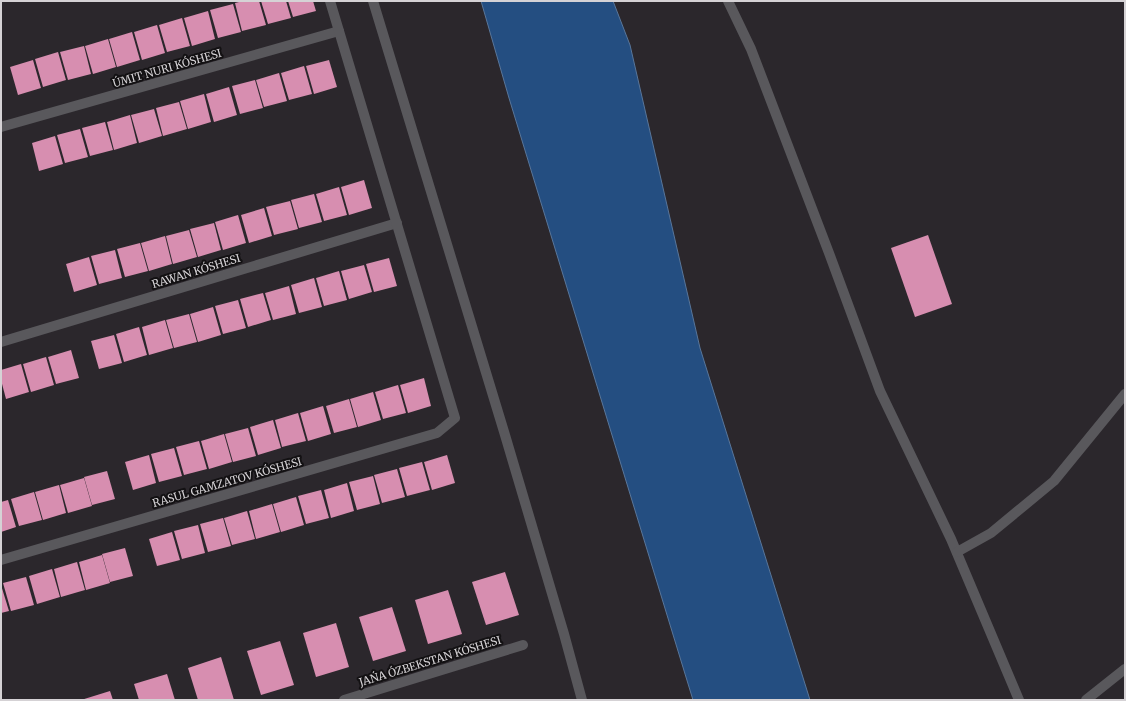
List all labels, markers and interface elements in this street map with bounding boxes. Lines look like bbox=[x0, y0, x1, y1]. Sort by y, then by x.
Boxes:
street label: ÚMIT NURI KÓSHESI bbox=[111, 46, 223, 90]
street label: RAWAN KÓSHESI bbox=[150, 251, 242, 291]
street label: RASUL GAMZATOV KÓSHESI bbox=[151, 454, 303, 510]
street label: JAŃA ÓZBEKSTAN KÓSHESI bbox=[356, 633, 503, 690]

